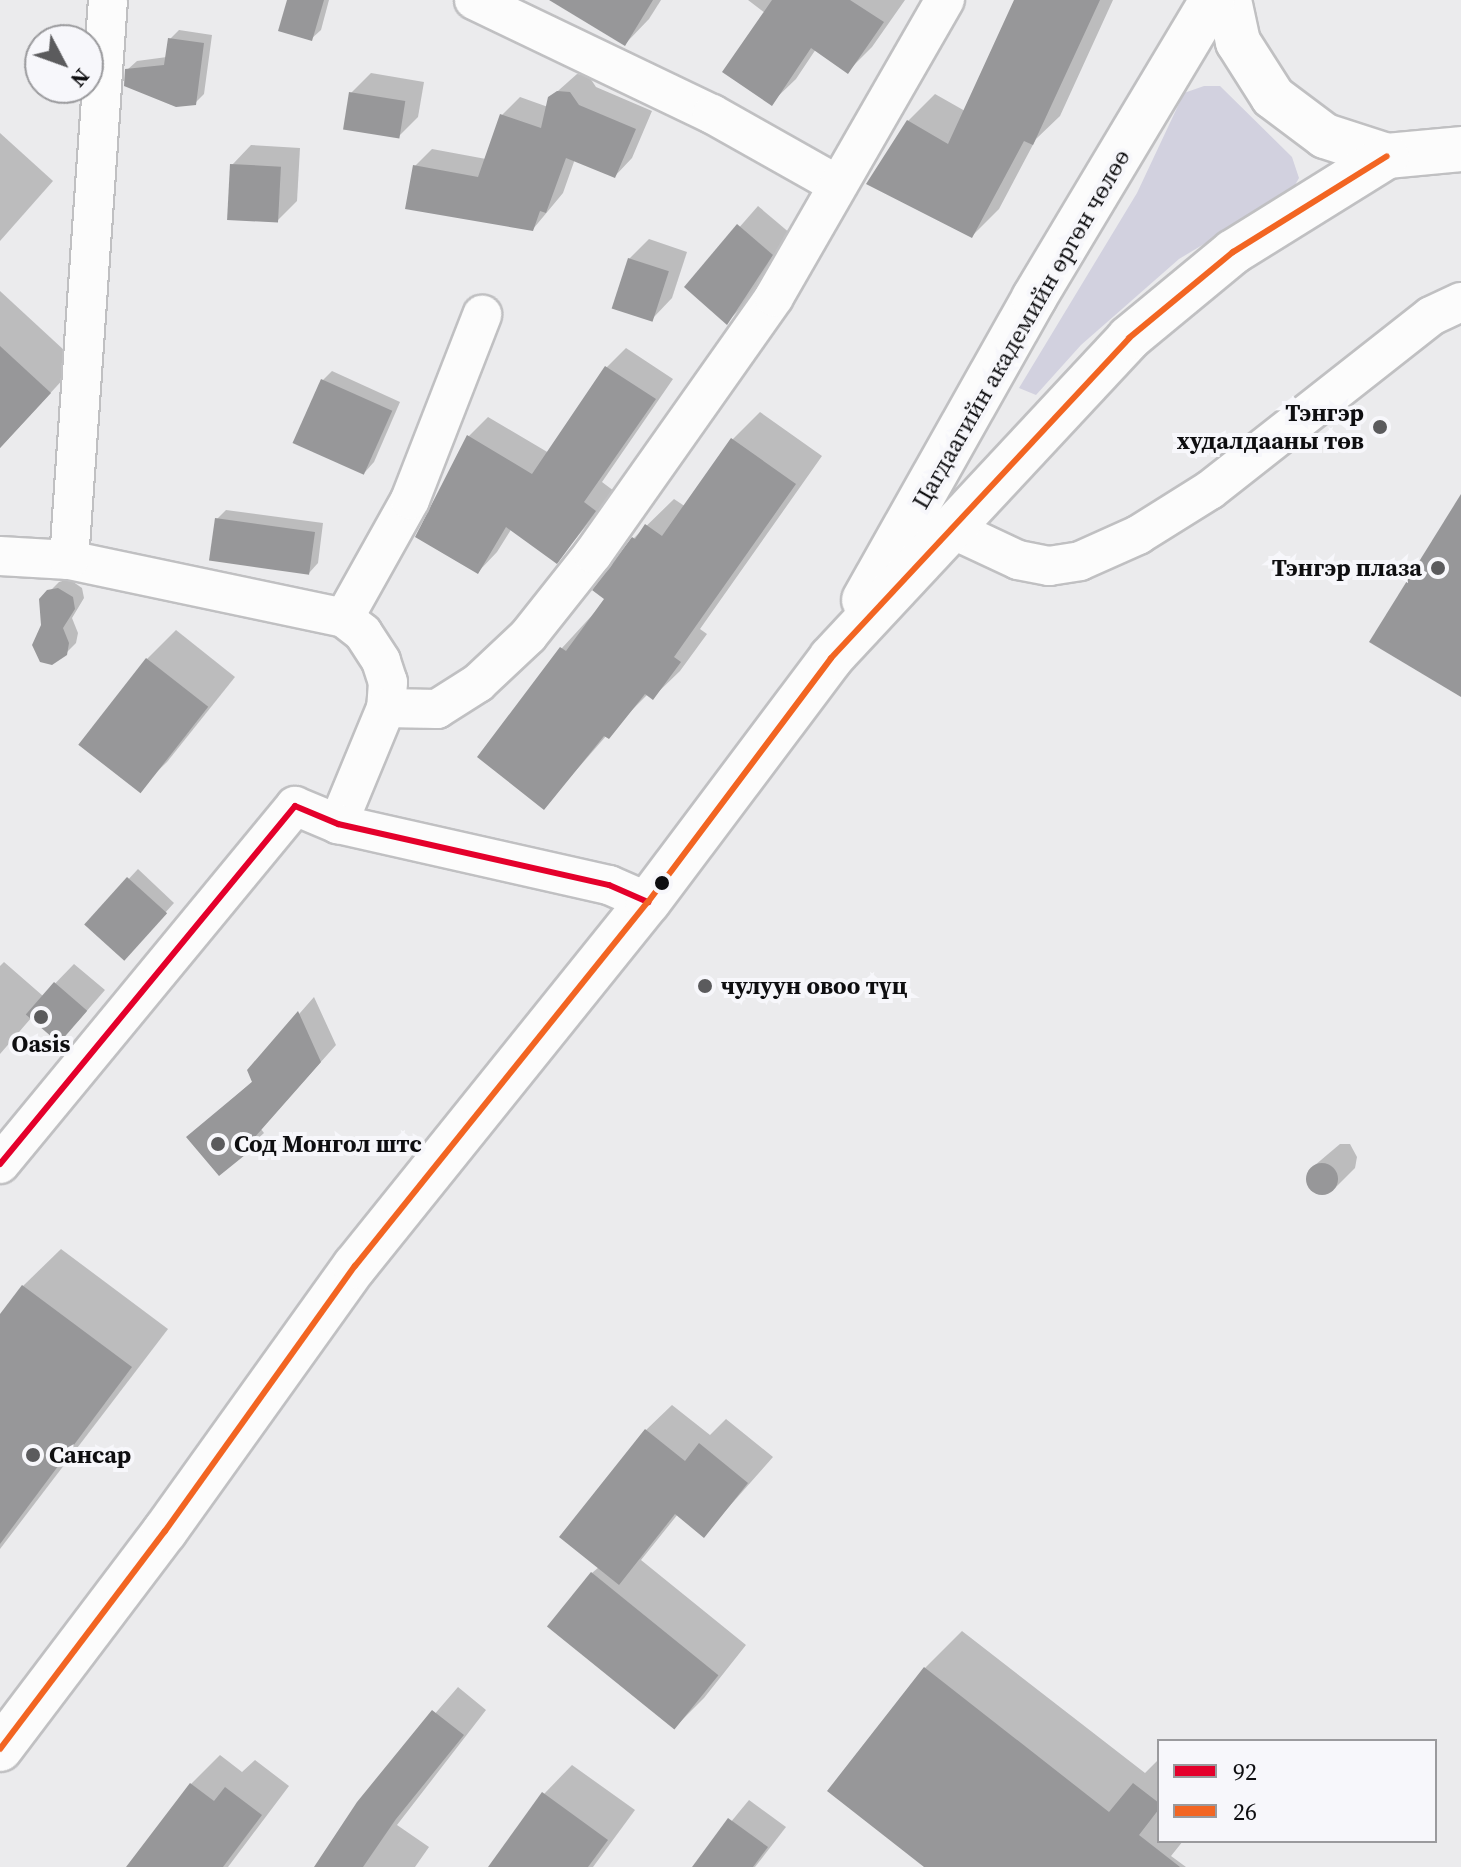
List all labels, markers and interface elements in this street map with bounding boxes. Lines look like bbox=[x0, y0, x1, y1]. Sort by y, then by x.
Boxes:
north arrow bbox=[24, 24, 104, 104]
text: N bbox=[64, 63, 97, 94]
street label: Цагдаагийн академийн өргөн чөлөө bbox=[906, 144, 1136, 514]
place label: Тэнгэр худалдааны төв bbox=[1177, 399, 1364, 455]
marker: Тэнгэр худалдааны төв bbox=[1371, 418, 1389, 436]
place label: Тэнгэр плаза bbox=[1272, 554, 1422, 582]
marker: Тэнгэр плаза bbox=[1429, 559, 1447, 577]
unlabelled marker bbox=[654, 875, 670, 891]
place label: чулуун овоо түц bbox=[721, 972, 907, 1000]
marker: чулуун овоо түц bbox=[696, 977, 714, 995]
marker: Oasis bbox=[32, 1008, 50, 1026]
place label: Oasis bbox=[12, 1030, 70, 1058]
place label: Сод Монгол штс bbox=[234, 1130, 422, 1158]
marker: Сод Монгол штс bbox=[209, 1135, 227, 1153]
place label: Сансар bbox=[49, 1441, 131, 1469]
marker: Сансар bbox=[24, 1446, 42, 1464]
legend bbox=[1157, 1739, 1437, 1843]
text: 92 bbox=[1233, 1755, 1257, 1788]
text: 26 bbox=[1233, 1795, 1257, 1828]

